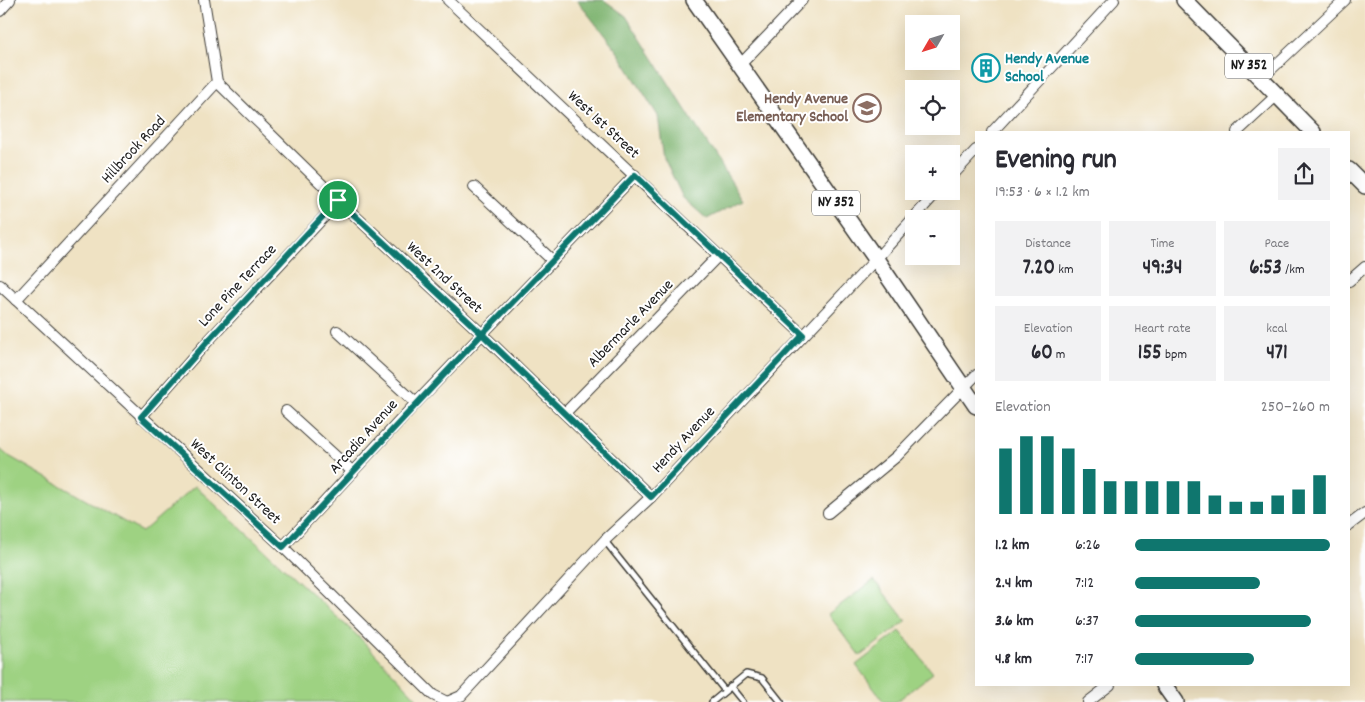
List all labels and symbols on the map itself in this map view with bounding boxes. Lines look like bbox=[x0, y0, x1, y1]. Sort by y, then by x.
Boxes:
north arrow bbox=[905, 15, 960, 70]
place label: Hendy Avenue School bbox=[1005, 48, 1089, 89]
building icon: Hendy Avenue School bbox=[971, 53, 1001, 83]
road number: NY 352 bbox=[1225, 54, 1273, 78]
street label: West 1st Street bbox=[562, 85, 644, 165]
place label: Hendy Avenue Elementary School bbox=[736, 88, 848, 129]
school or university icon: Hendy Avenue Elementary School bbox=[852, 93, 882, 123]
street label: Hillbrook Road bbox=[96, 111, 172, 189]
pin bbox=[317, 179, 359, 221]
road number: NY 352 bbox=[812, 190, 860, 216]
street label: West 2nd Street bbox=[401, 237, 487, 320]
street label: Lone Pine Terrace bbox=[193, 239, 283, 333]
street label: Albermarle Avenue bbox=[583, 275, 679, 373]
street label: Arcadia Avenue bbox=[324, 394, 404, 480]
street label: Hendy Avenue bbox=[647, 401, 721, 479]
street label: West Clinton Street bbox=[184, 434, 286, 531]

